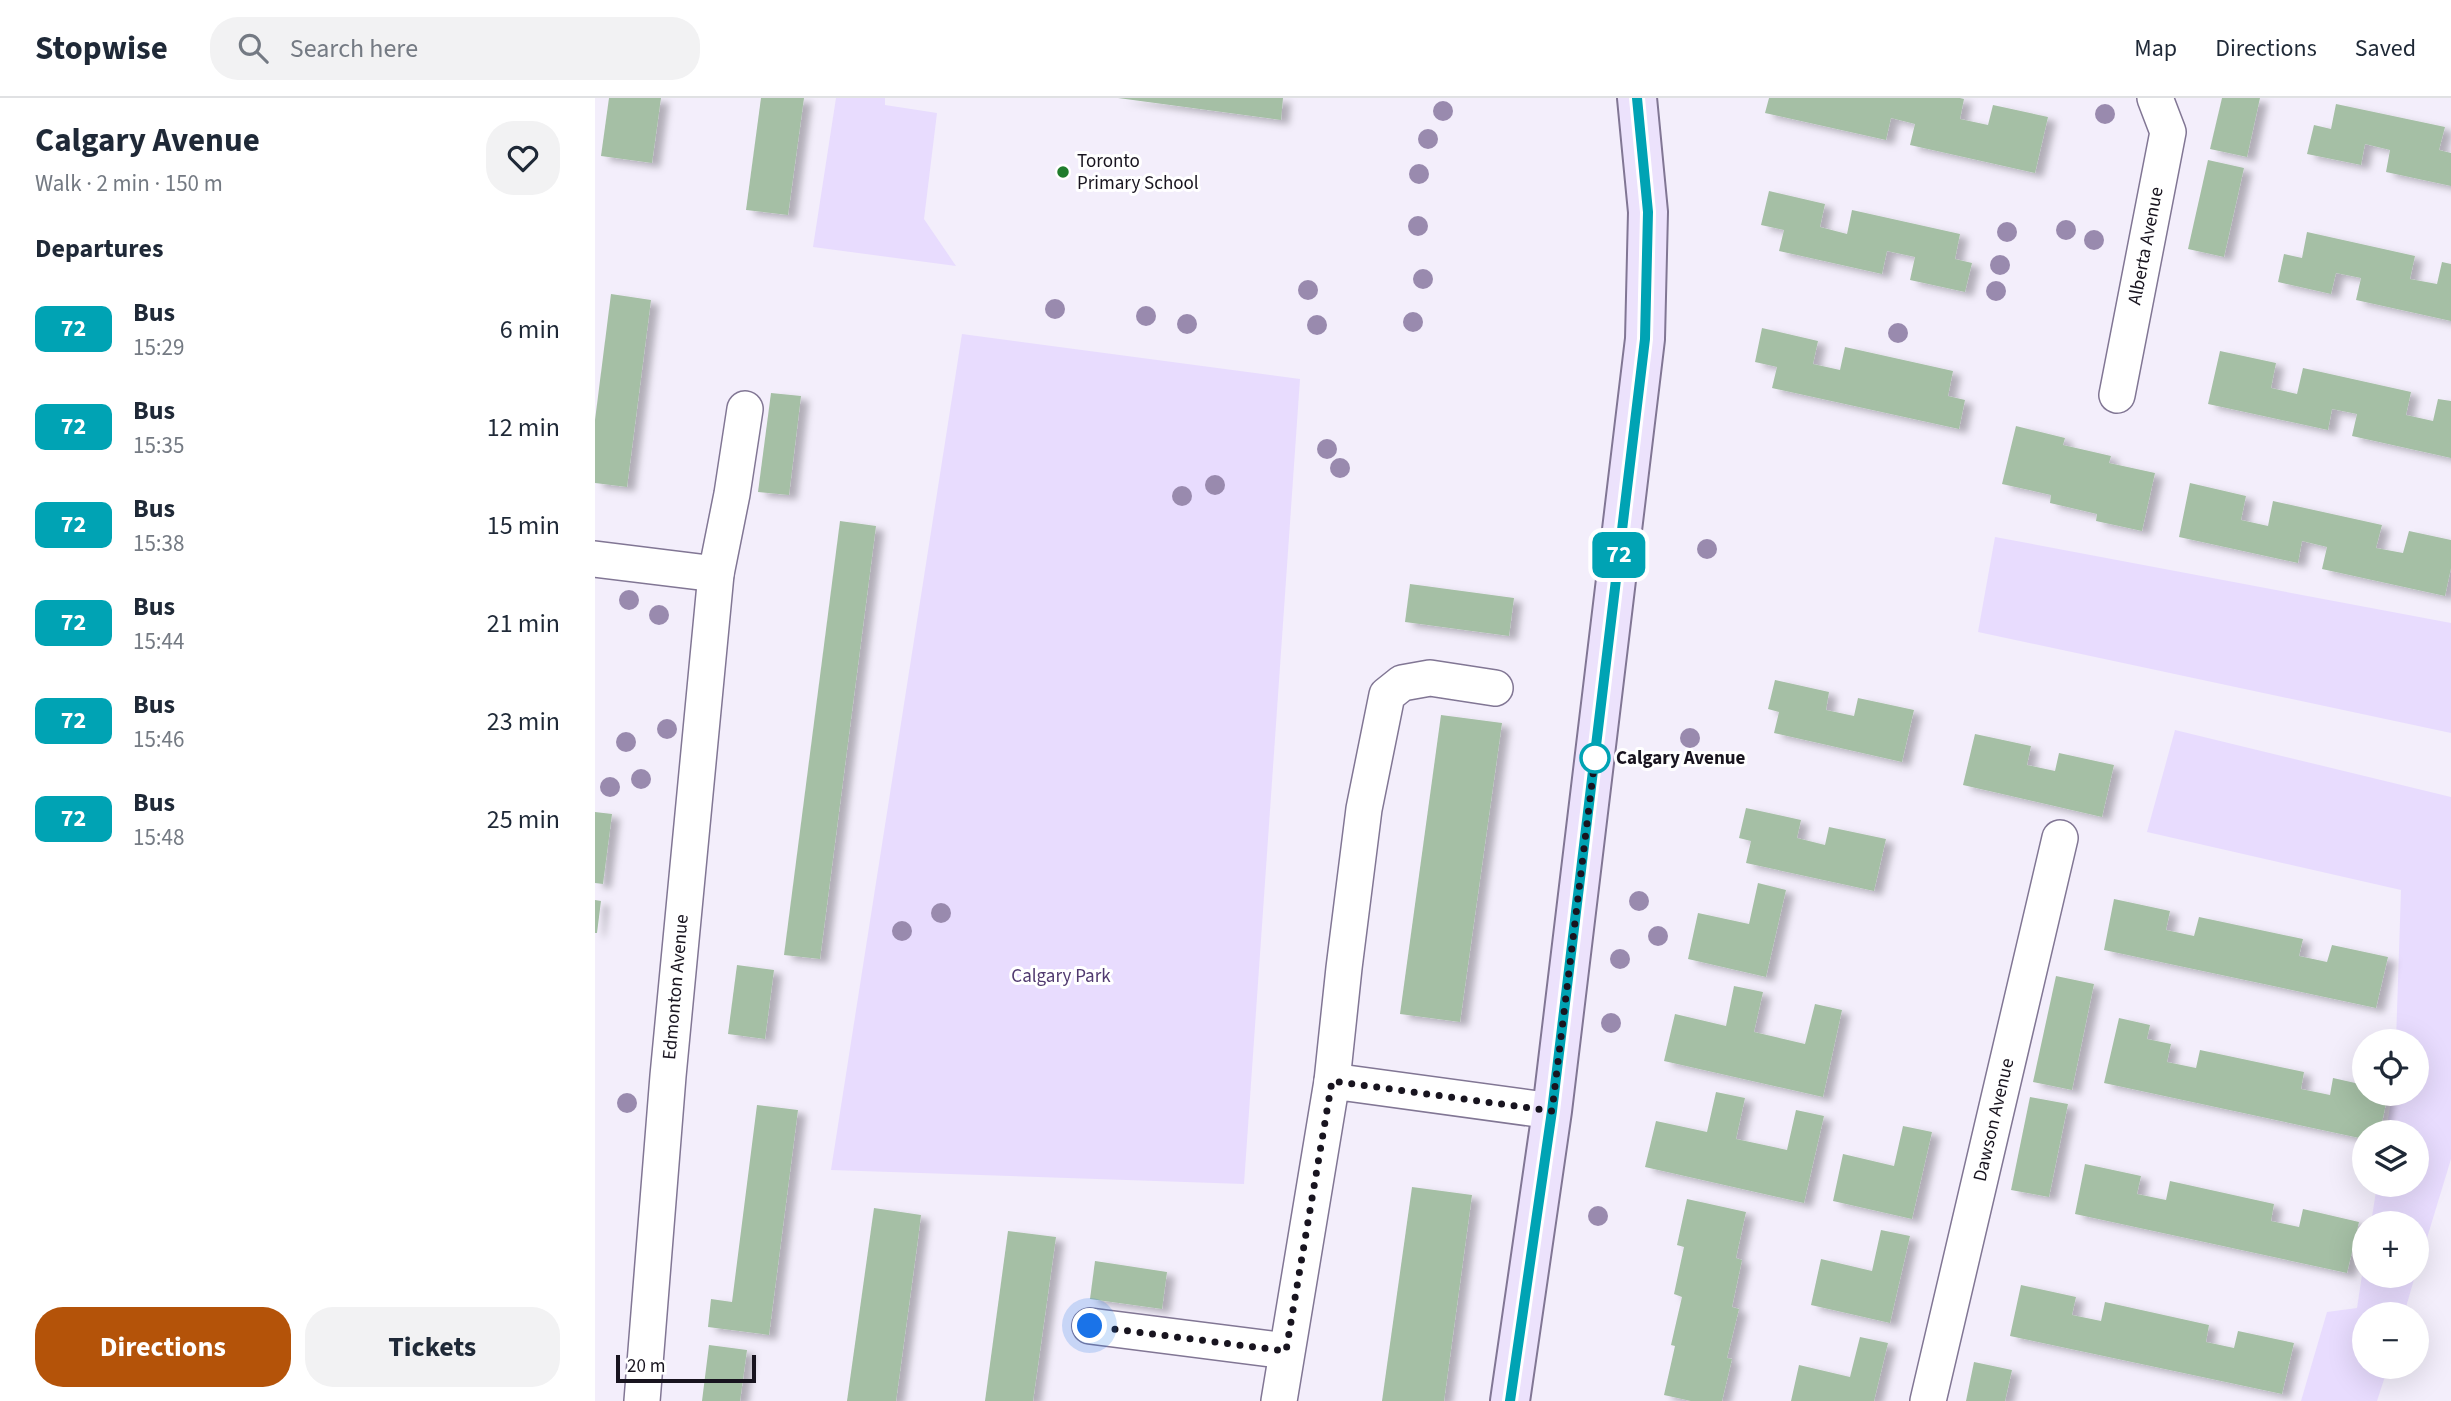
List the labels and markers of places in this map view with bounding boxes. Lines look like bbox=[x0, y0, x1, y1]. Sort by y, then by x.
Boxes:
place label: Toronto Primary School bbox=[1077, 148, 1199, 197]
marker: Toronto Primary School bbox=[1055, 164, 1071, 180]
marker: Calgary Avenue bbox=[1580, 743, 1610, 773]
place label: Calgary Avenue bbox=[1616, 745, 1746, 772]

